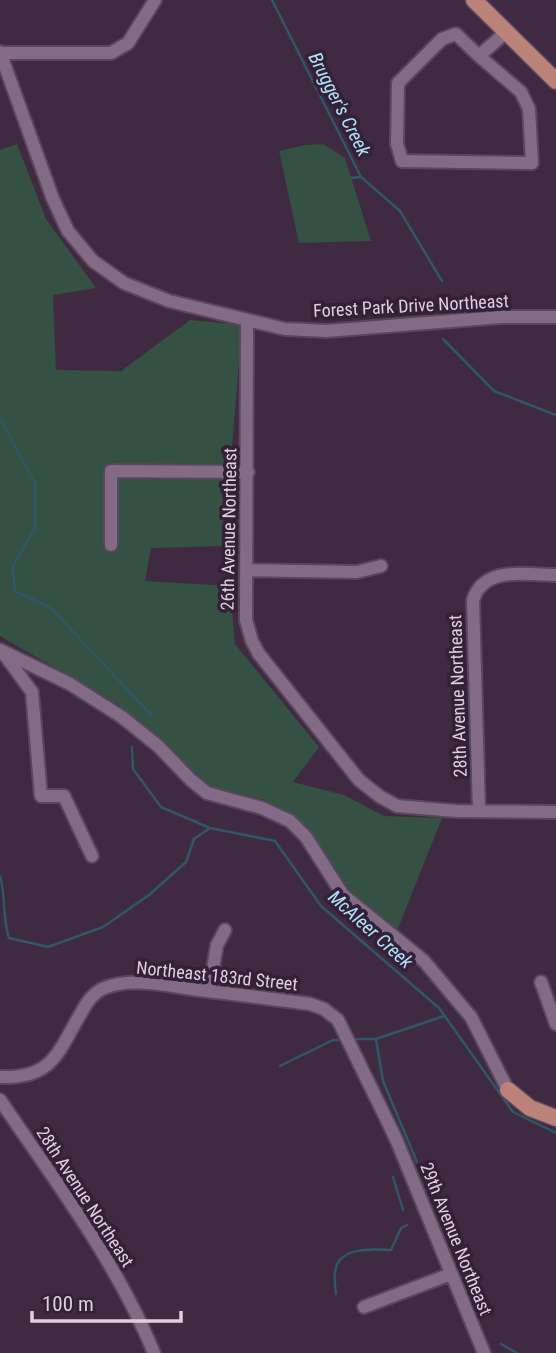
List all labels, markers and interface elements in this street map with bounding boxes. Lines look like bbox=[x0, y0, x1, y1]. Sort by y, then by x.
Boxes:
water label: Brugger's Creek bbox=[303, 48, 376, 161]
street label: Forest Park Drive Northeast bbox=[313, 290, 509, 321]
street label: 26th Avenue Northeast bbox=[217, 448, 240, 610]
street label: 28th Avenue Northeast bbox=[444, 614, 471, 778]
water label: McAleer Creek bbox=[324, 885, 418, 974]
street label: Northeast 183rd Street bbox=[135, 957, 299, 994]
street label: 28th Avenue Northeast bbox=[32, 1123, 139, 1271]
street label: 29th Avenue Northeast bbox=[416, 1159, 497, 1318]
scale bar bbox=[32, 1280, 180, 1324]
text: 100 m bbox=[42, 1292, 94, 1316]

